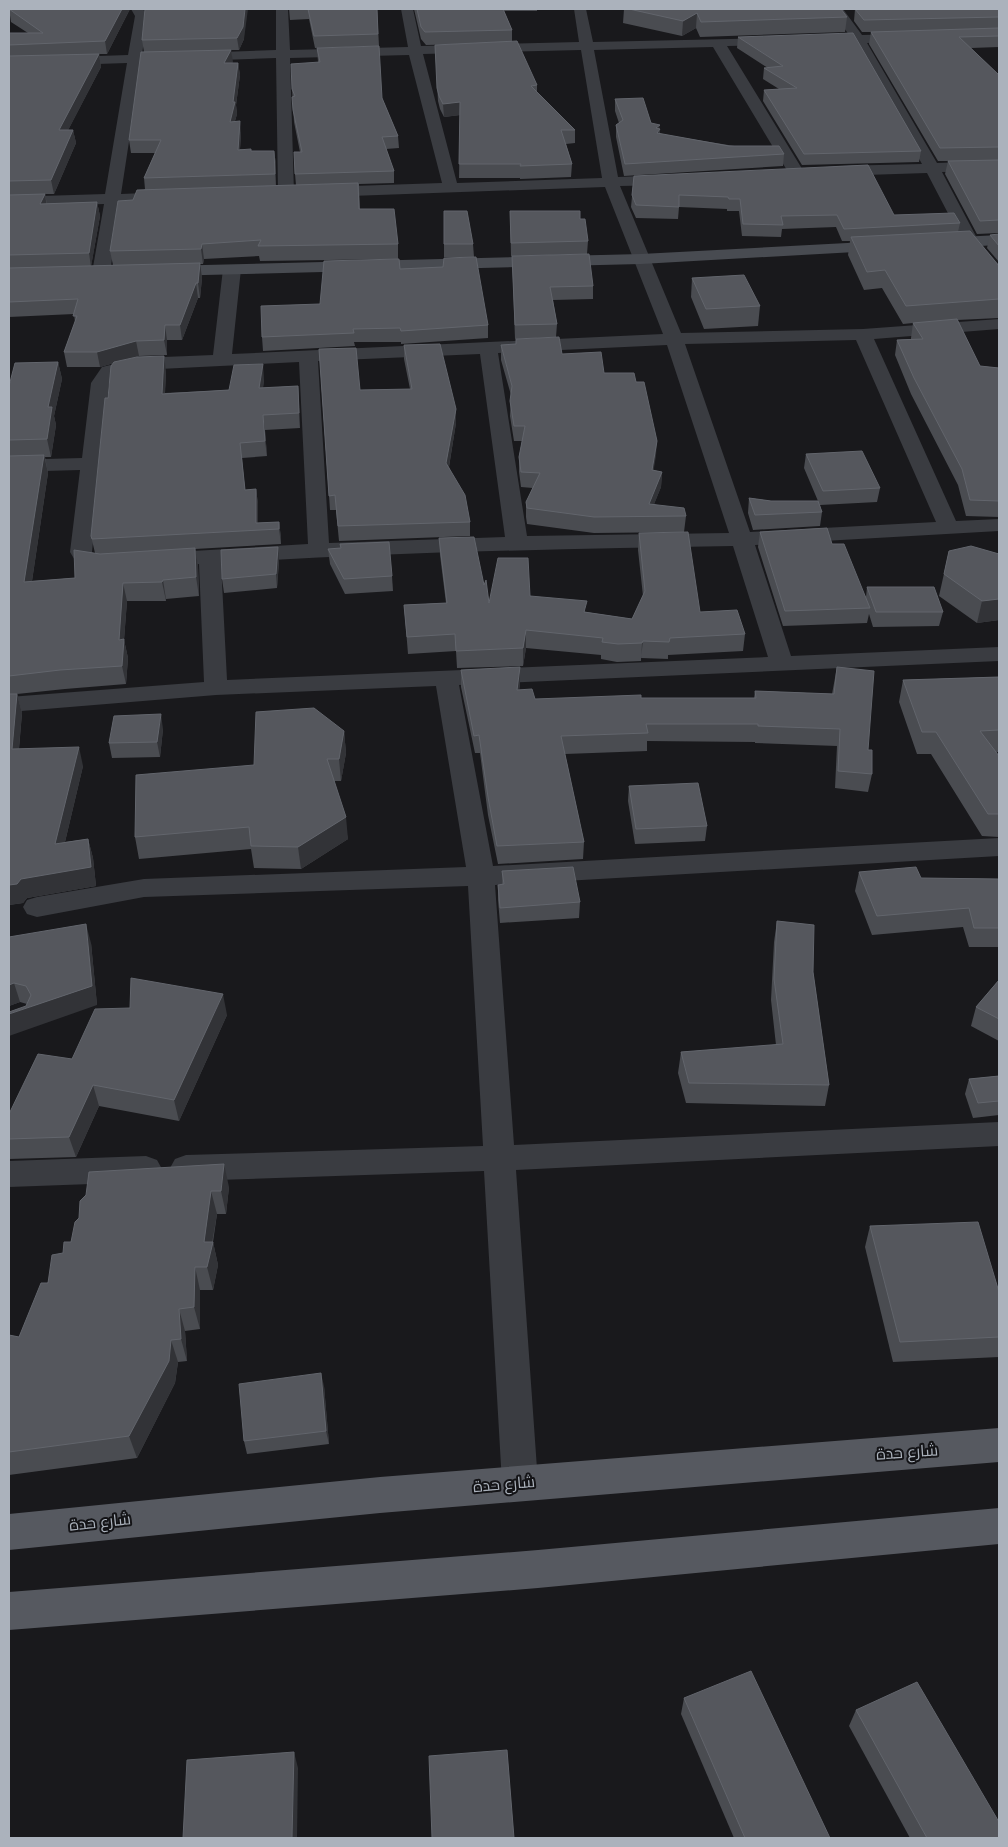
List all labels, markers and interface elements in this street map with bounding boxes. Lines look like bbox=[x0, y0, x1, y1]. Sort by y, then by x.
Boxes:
street label: شارع حدة bbox=[875, 1438, 939, 1466]
street label: شارع حدة bbox=[472, 1470, 536, 1498]
street label: شارع حدة bbox=[68, 1507, 132, 1537]

